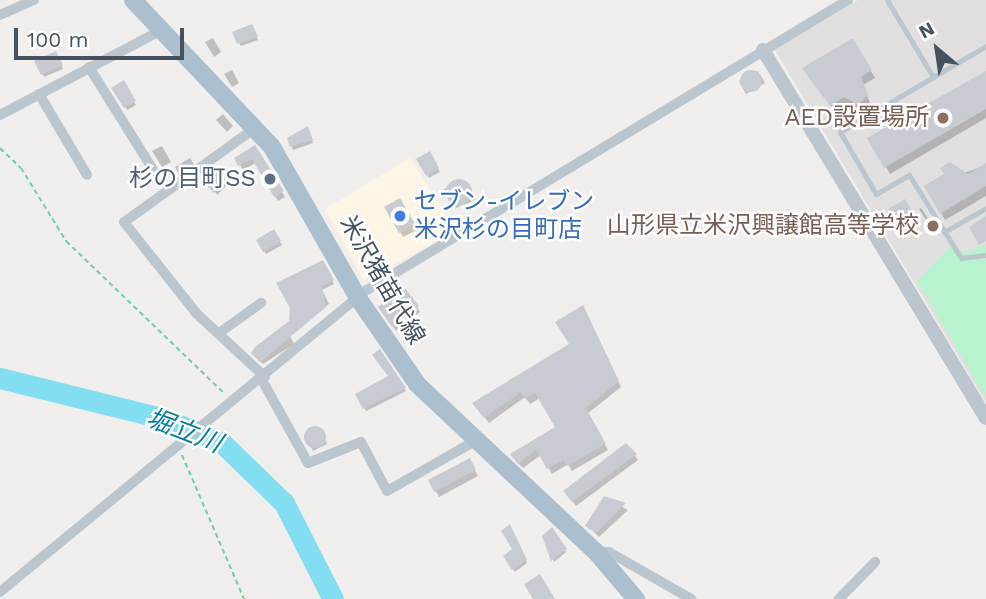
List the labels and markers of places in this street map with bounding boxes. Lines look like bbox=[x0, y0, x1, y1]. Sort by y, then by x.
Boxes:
place label: AED設置場所 bbox=[785, 104, 929, 132]
marker: AED設置場所 bbox=[935, 110, 951, 126]
place label: 杉の目町SS bbox=[129, 165, 256, 193]
marker: 杉の目町SS bbox=[262, 171, 278, 187]
place label: セブン-イレブン 米沢杉の目町店 bbox=[414, 188, 594, 244]
marker: セブン-イレブン 米沢杉の目町店 bbox=[392, 208, 408, 224]
place label: 山形県立米沢興譲館高等学校 bbox=[607, 212, 919, 240]
marker: 山形県立米沢興譲館高等学校 bbox=[925, 218, 941, 234]

